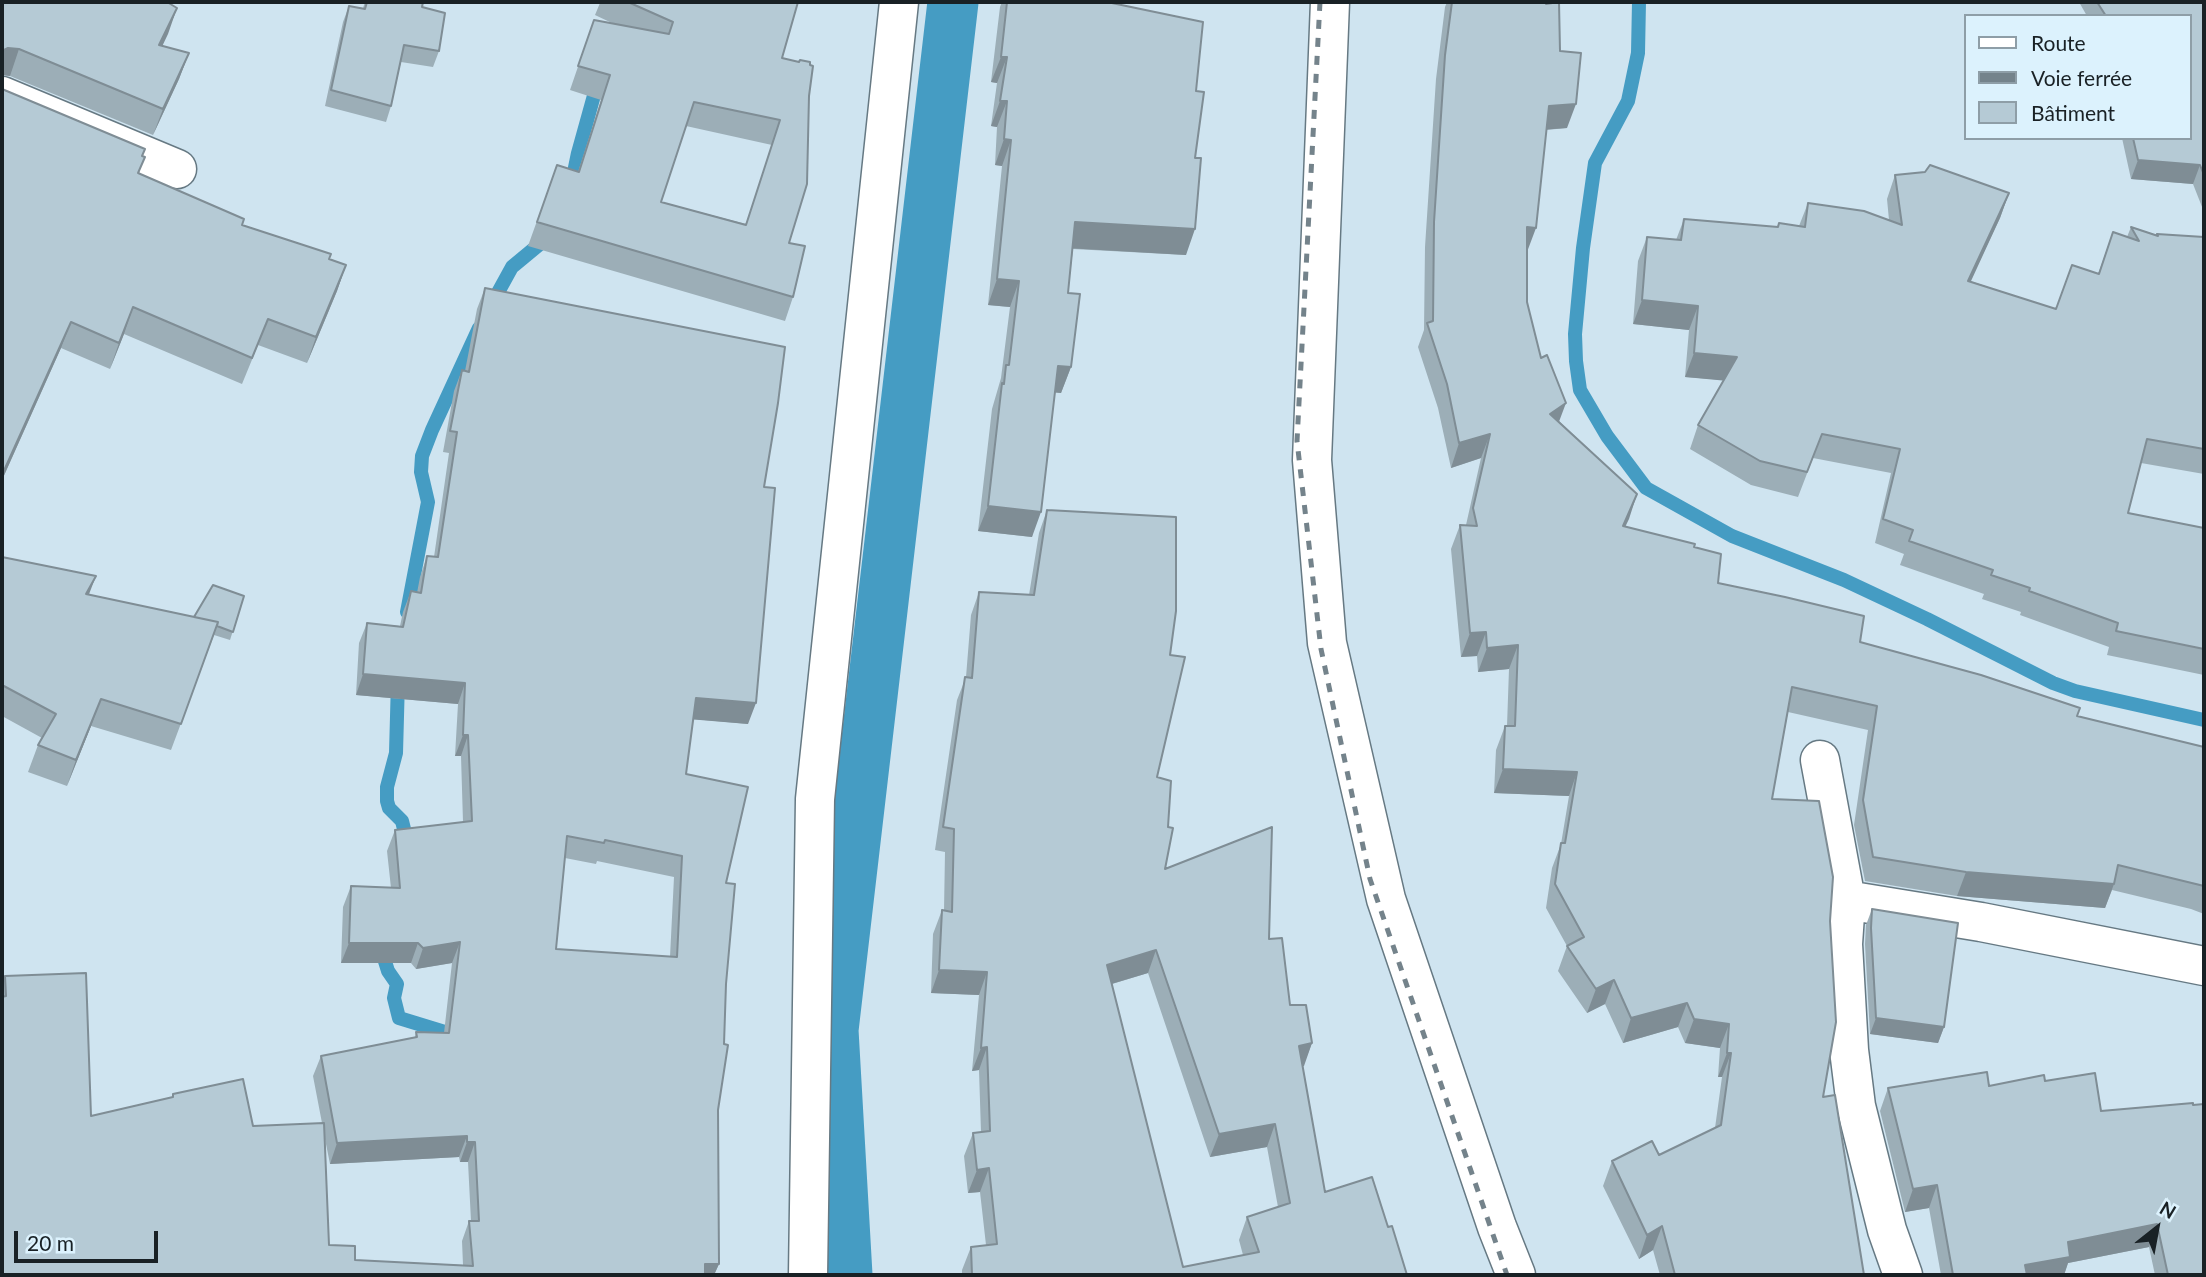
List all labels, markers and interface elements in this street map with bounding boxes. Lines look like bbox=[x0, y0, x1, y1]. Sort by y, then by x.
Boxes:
legend bbox=[1965, 14, 2192, 140]
text: Route bbox=[2031, 30, 2086, 55]
text: Voie ferrée bbox=[2031, 65, 2132, 90]
text: Bâtiment bbox=[2031, 100, 2115, 125]
north arrow bbox=[2122, 1193, 2192, 1263]
text: N bbox=[2156, 1196, 2180, 1223]
scale bar bbox=[18, 1218, 161, 1262]
text: 20 m bbox=[27, 1230, 74, 1255]

